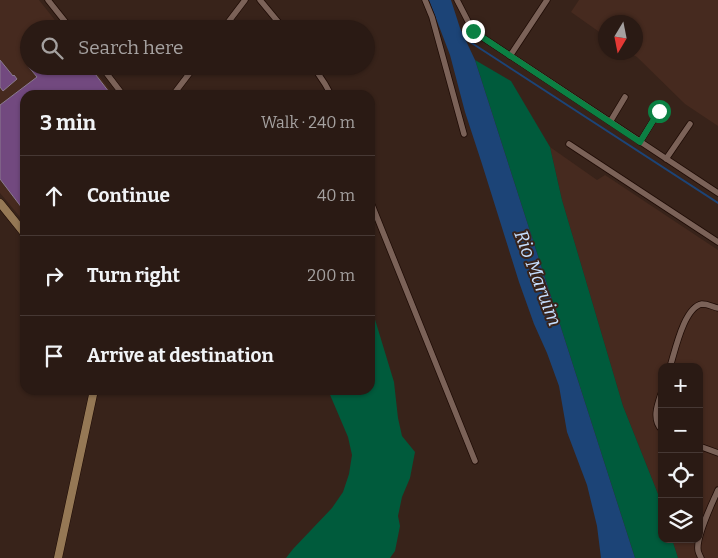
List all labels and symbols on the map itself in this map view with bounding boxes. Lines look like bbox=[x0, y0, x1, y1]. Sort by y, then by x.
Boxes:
north arrow bbox=[598, 15, 643, 60]
route end bbox=[462, 20, 485, 43]
route start bbox=[648, 100, 671, 123]
water label: Rio Maruim bbox=[509, 227, 567, 329]

